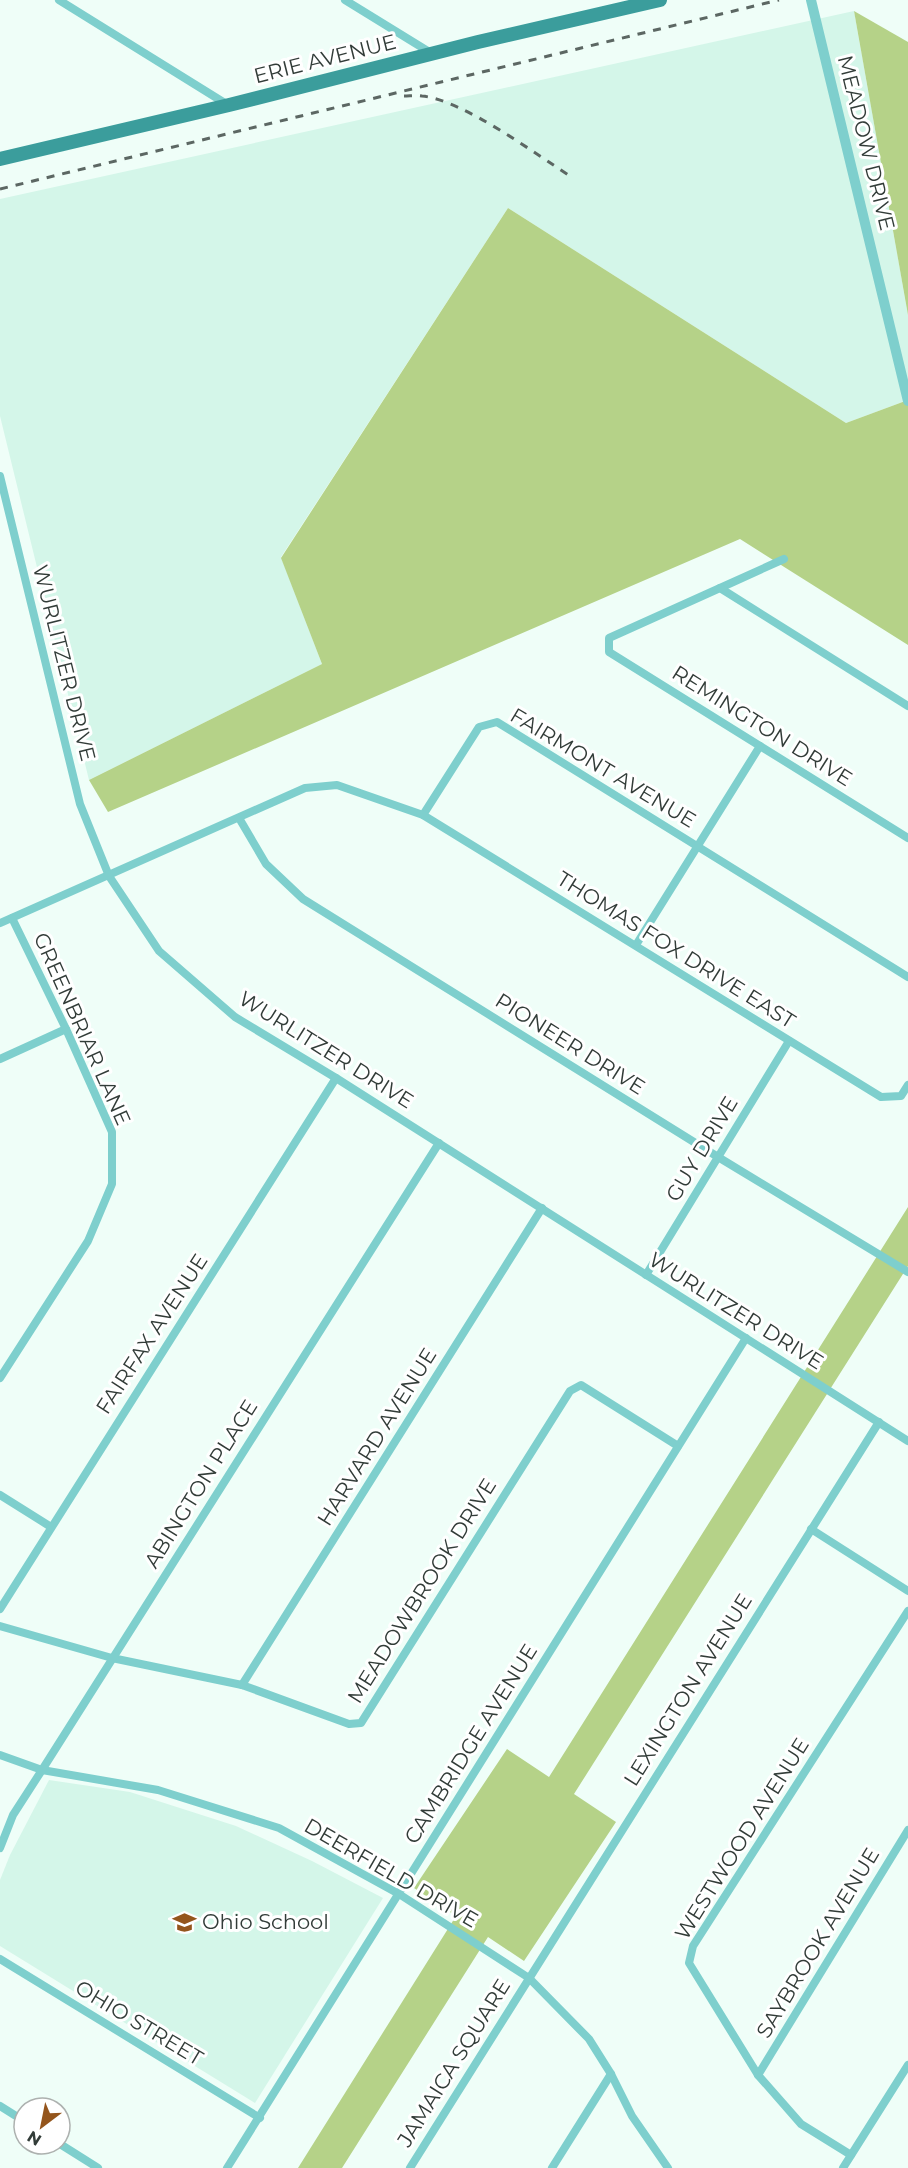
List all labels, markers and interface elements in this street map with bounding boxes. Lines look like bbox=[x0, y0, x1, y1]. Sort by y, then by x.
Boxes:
street label: ERIE AVENUE bbox=[251, 29, 399, 88]
street label: MEADOW DRIVE bbox=[833, 53, 900, 233]
street label: WURLITZER DRIVE bbox=[28, 562, 101, 764]
street label: REMINGTON DRIVE bbox=[667, 660, 857, 791]
street label: FAIRMONT AVENUE bbox=[506, 702, 701, 833]
street label: THOMAS FOX DRIVE EAST bbox=[553, 866, 800, 1033]
street label: GREENBRIAR LANE bbox=[29, 929, 136, 1129]
street label: WURLITZER DRIVE bbox=[234, 986, 418, 1114]
street label: PIONEER DRIVE bbox=[491, 987, 650, 1100]
street label: GUY DRIVE bbox=[660, 1092, 743, 1206]
street label: WURLITZER DRIVE bbox=[644, 1247, 828, 1375]
street label: FAIRFAX AVENUE bbox=[90, 1249, 213, 1418]
street label: HARVARD AVENUE bbox=[312, 1343, 441, 1530]
street label: ABINGTON PLACE bbox=[139, 1395, 262, 1572]
street label: MEADOWBROOK DRIVE bbox=[342, 1474, 501, 1708]
street label: LEXINGTON AVENUE bbox=[618, 1589, 757, 1790]
street label: CAMBRIDGE AVENUE bbox=[399, 1639, 542, 1848]
street label: WESTWOOD AVENUE bbox=[669, 1733, 814, 1944]
street label: DEERFIELD DRIVE bbox=[300, 1813, 483, 1933]
street label: SAYBROOK AVENUE bbox=[751, 1843, 884, 2042]
school or university icon: Ohio School bbox=[171, 1909, 197, 1935]
place label: Ohio School bbox=[202, 1909, 329, 1934]
street label: JAMAICA SQUARE bbox=[391, 1974, 515, 2152]
street label: OHIO STREET bbox=[71, 1975, 208, 2070]
north arrow bbox=[12, 2096, 72, 2156]
text: N bbox=[24, 2127, 45, 2150]

